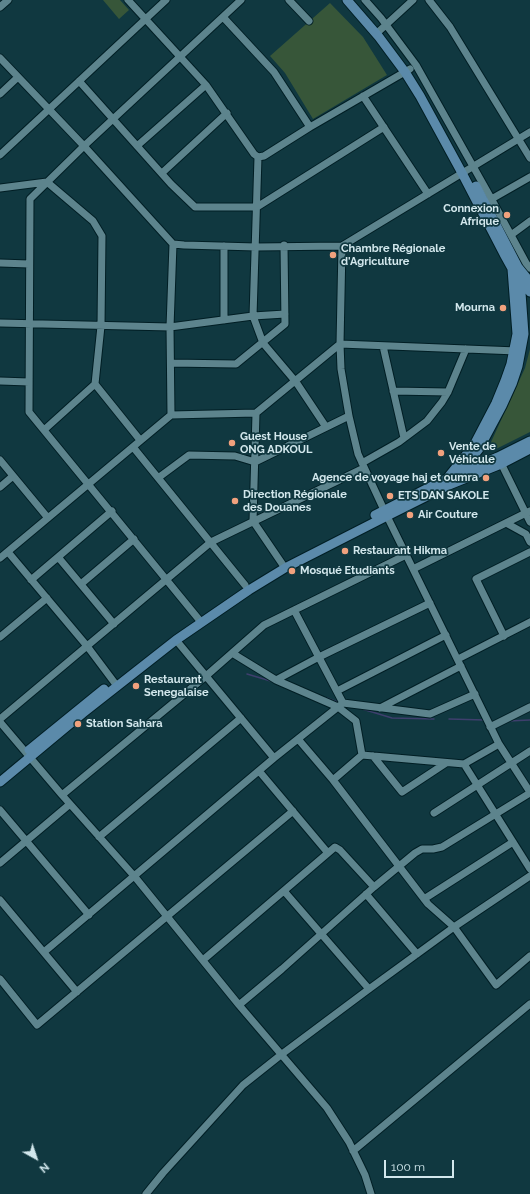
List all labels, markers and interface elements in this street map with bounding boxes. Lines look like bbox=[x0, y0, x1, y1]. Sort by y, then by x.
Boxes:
place label: Connexion Afrique bbox=[443, 202, 499, 228]
marker: Connexion Afrique bbox=[502, 210, 512, 220]
place label: Chambre Régionale d'Agriculture bbox=[341, 242, 445, 268]
marker: Chambre Régionale d'Agriculture bbox=[328, 250, 338, 260]
place label: Mourna bbox=[455, 301, 495, 315]
marker: Mourna bbox=[498, 303, 508, 313]
place label: Guest House ONG ADKOUL bbox=[240, 430, 312, 456]
marker: Guest House ONG ADKOUL bbox=[227, 438, 237, 448]
place label: Vente de Véhicule bbox=[449, 440, 496, 466]
marker: Vente de Véhicule bbox=[436, 448, 446, 458]
place label: Agence de voyage haj et oumra bbox=[312, 471, 478, 485]
marker: Agence de voyage haj et oumra bbox=[481, 473, 491, 483]
place label: Direction Régionale des Douanes bbox=[243, 488, 347, 514]
place label: ETS DAN SAKOLE bbox=[398, 489, 489, 503]
marker: ETS DAN SAKOLE bbox=[385, 491, 395, 501]
marker: Direction Régionale des Douanes bbox=[230, 496, 240, 506]
place label: Air Couture bbox=[418, 508, 478, 522]
marker: Air Couture bbox=[405, 510, 415, 520]
place label: Restaurant Hikma bbox=[353, 544, 447, 558]
marker: Restaurant Hikma bbox=[340, 546, 350, 556]
place label: Mosqué Etudiants bbox=[300, 564, 395, 578]
marker: Mosqué Etudiants bbox=[287, 566, 297, 576]
place label: Restaurant Senegalaise bbox=[144, 673, 208, 699]
marker: Restaurant Senegalaise bbox=[131, 681, 141, 691]
place label: Station Sahara bbox=[86, 717, 163, 731]
marker: Station Sahara bbox=[73, 719, 83, 729]
north arrow bbox=[16, 1138, 56, 1178]
scale bar bbox=[386, 1152, 456, 1178]
text: N bbox=[37, 1160, 51, 1175]
text: 100 m bbox=[391, 1160, 425, 1174]

